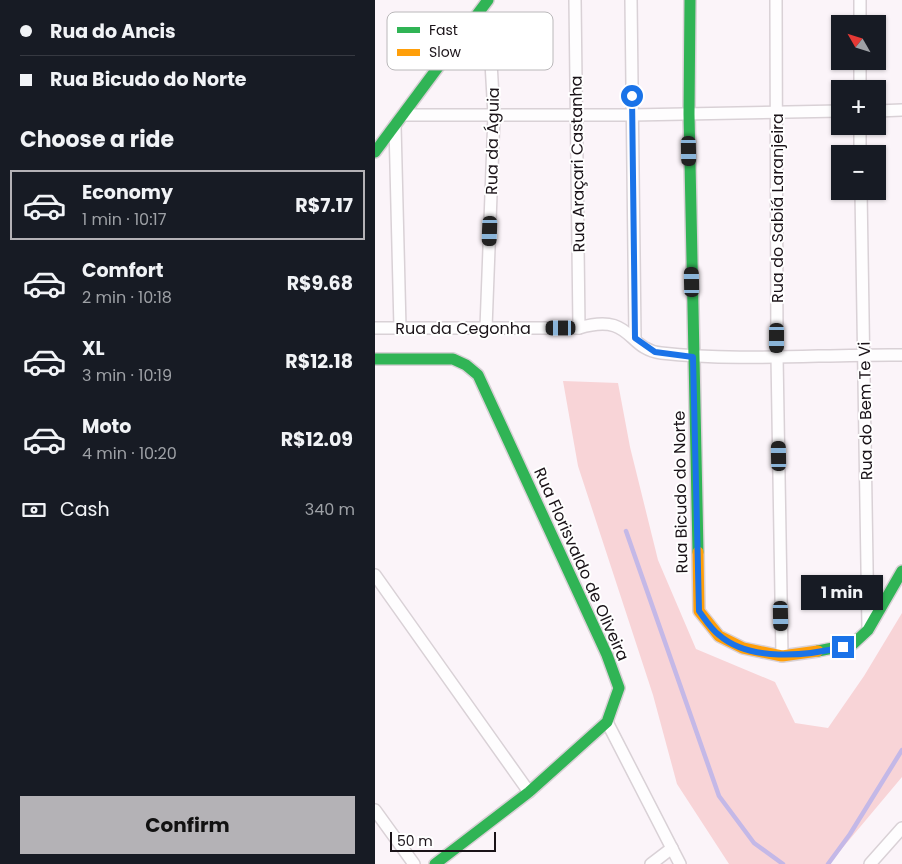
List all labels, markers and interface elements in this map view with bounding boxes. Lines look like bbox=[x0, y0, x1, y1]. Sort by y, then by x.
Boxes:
legend bbox=[387, 12, 553, 70]
north arrow bbox=[831, 15, 886, 70]
map controls bbox=[831, 15, 886, 200]
text: Rua do Ancis bbox=[50, 18, 176, 45]
text: Fast bbox=[429, 20, 458, 40]
text: Slow bbox=[429, 42, 462, 62]
text: Rua Bicudo do Norte bbox=[50, 66, 247, 93]
street label: Rua Araçari Castanha bbox=[564, 75, 591, 253]
button: + bbox=[831, 80, 886, 135]
route start bbox=[621, 85, 643, 107]
street label: Rua da Águia bbox=[480, 87, 505, 195]
street label: Rua do Sabiá Laranjeira bbox=[766, 113, 789, 303]
text: Choose a ride bbox=[20, 124, 174, 155]
car bbox=[681, 136, 696, 166]
button: − bbox=[831, 145, 886, 200]
text: Economy bbox=[82, 179, 173, 206]
icon: car bbox=[22, 183, 67, 228]
text: R$7.17 bbox=[295, 192, 353, 219]
text: 1 min · 10:17 bbox=[82, 208, 166, 231]
car bbox=[481, 216, 498, 246]
text: Comfort bbox=[82, 257, 164, 284]
icon: car bbox=[22, 261, 67, 306]
car bbox=[684, 267, 699, 297]
text: R$9.68 bbox=[287, 270, 353, 297]
text: 2 min · 10:18 bbox=[82, 286, 172, 309]
street label: Rua da Cegonha bbox=[395, 317, 531, 340]
car bbox=[546, 321, 576, 336]
car bbox=[769, 323, 784, 353]
text: XL bbox=[82, 335, 105, 362]
icon: car bbox=[22, 339, 67, 384]
street label: Rua do Bem Te Vi bbox=[853, 342, 878, 480]
text: R$12.18 bbox=[285, 348, 353, 375]
text: 3 min · 10:19 bbox=[82, 364, 172, 387]
street label: Rua Bicudo do Norte bbox=[668, 410, 693, 573]
text: Moto bbox=[82, 413, 131, 440]
icon: car bbox=[22, 417, 67, 462]
text: R$12.09 bbox=[281, 426, 353, 453]
car bbox=[771, 441, 786, 471]
text: 4 min · 10:20 bbox=[82, 442, 177, 465]
street label: Rua Florisvaldo de Oliveira bbox=[528, 464, 635, 665]
icon: cash bbox=[20, 496, 48, 524]
text: Cash bbox=[60, 496, 110, 523]
text: 340 m bbox=[305, 498, 355, 521]
callout: 1 min bbox=[802, 574, 884, 610]
text: 1 min bbox=[821, 581, 863, 604]
car bbox=[773, 601, 788, 631]
route end bbox=[832, 636, 854, 658]
button: Confirm bbox=[20, 796, 355, 854]
scale bar bbox=[390, 829, 496, 852]
text: 50 m bbox=[397, 831, 433, 851]

